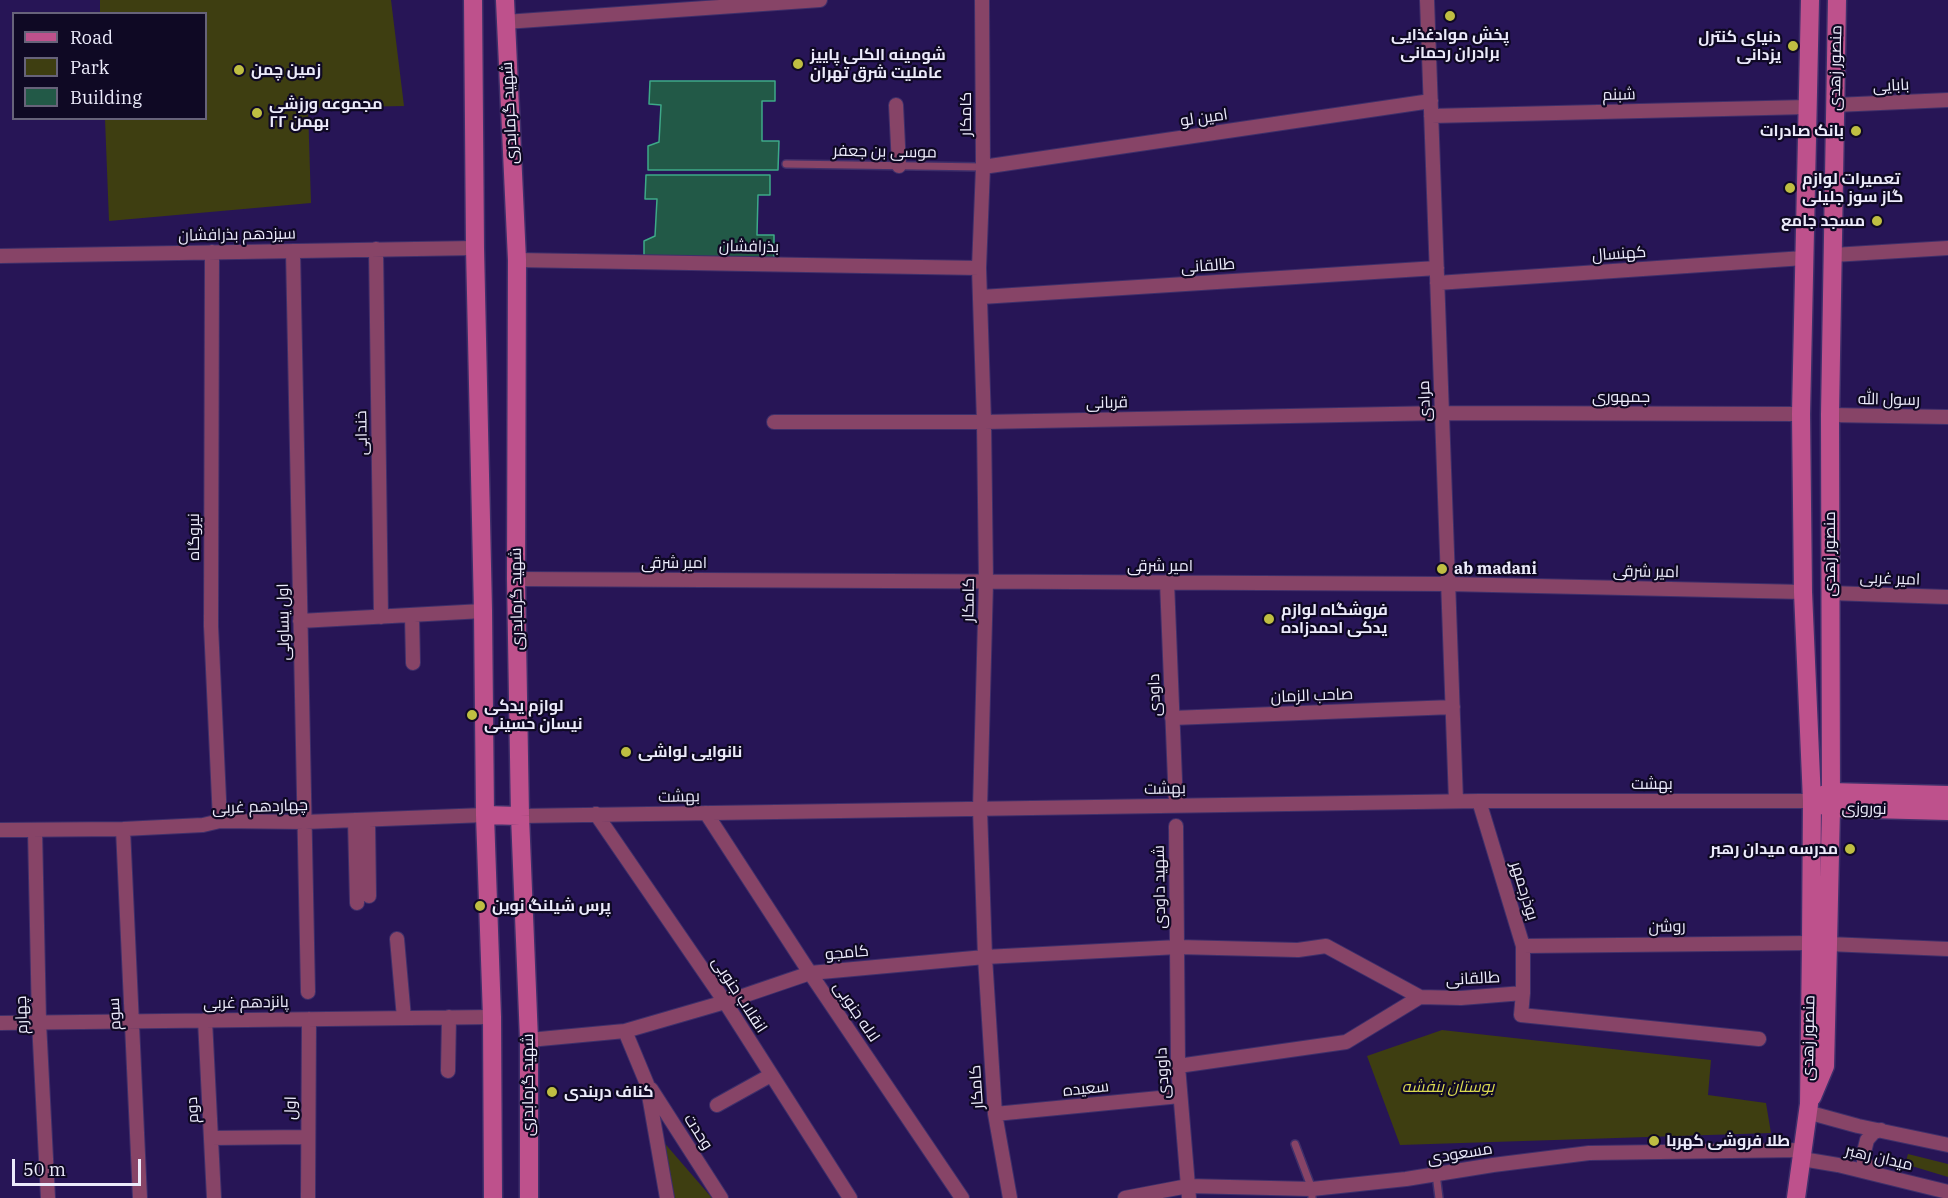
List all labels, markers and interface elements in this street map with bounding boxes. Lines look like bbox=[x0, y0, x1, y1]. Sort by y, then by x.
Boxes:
marker: پخش موادغذایی برادران رحمانی bbox=[1443, 9, 1457, 23]
legend bbox=[12, 12, 207, 120]
place label: پخش موادغذایی برادران رحمانی bbox=[1391, 25, 1509, 63]
street label: منصور زهدی bbox=[1826, 25, 1846, 111]
text: Road bbox=[70, 26, 113, 49]
place label: دنیای کنترل یزدانی bbox=[1698, 27, 1781, 65]
marker: دنیای کنترل یزدانی bbox=[1786, 39, 1800, 53]
place label: شومینه الکلی پاییز عاملیت شرق تهران bbox=[810, 45, 946, 83]
text: Park bbox=[70, 56, 109, 79]
marker: شومینه الکلی پاییز عاملیت شرق تهران bbox=[791, 57, 805, 71]
place label: زمین چمن bbox=[251, 60, 321, 80]
street label: شهید گرمابدری bbox=[498, 61, 522, 165]
marker: زمین چمن bbox=[232, 63, 246, 77]
street label: بابایی bbox=[1872, 75, 1910, 97]
street label: شبنم bbox=[1602, 85, 1636, 105]
text: Building bbox=[70, 86, 142, 109]
street label: کامکار bbox=[956, 92, 976, 136]
place label: مجموعه ورزشی ۲۲ بهمن bbox=[269, 94, 383, 132]
street label: امین لو bbox=[1179, 105, 1229, 131]
marker: مجموعه ورزشی ۲۲ بهمن bbox=[250, 106, 264, 120]
place label: بانک صادرات bbox=[1760, 121, 1844, 141]
marker: بانک صادرات bbox=[1849, 124, 1863, 138]
street label: موسی بن جعفر bbox=[833, 141, 937, 163]
place label: تعمیرات لوازم گاز سوز جلیلی bbox=[1802, 169, 1903, 207]
marker: تعمیرات لوازم گاز سوز جلیلی bbox=[1783, 181, 1797, 195]
place label: مسجد جامع bbox=[1781, 211, 1865, 231]
marker: مسجد جامع bbox=[1870, 214, 1884, 228]
street label: سیزدهم بذرافشان bbox=[178, 224, 296, 246]
street label: بذرافشان bbox=[719, 237, 779, 257]
street label: کهنسال bbox=[1591, 243, 1647, 265]
street label: طالقانی bbox=[1180, 255, 1236, 277]
street label: مرادی bbox=[1415, 380, 1435, 422]
street label: جمهوری bbox=[1592, 387, 1650, 407]
street label: رسول الله bbox=[1858, 390, 1920, 410]
street label: قربانی bbox=[1086, 393, 1128, 413]
street label: خندابی bbox=[352, 410, 372, 456]
street label: منصور زهدی bbox=[1820, 511, 1840, 597]
street label: نیروگاه bbox=[184, 513, 204, 561]
street label: شهید گرمابدری bbox=[507, 547, 527, 651]
street label: امیر شرقی bbox=[641, 553, 707, 573]
street label: امیر شرقی bbox=[1127, 556, 1193, 576]
place label: ab madani bbox=[1454, 559, 1537, 579]
marker: ab madani bbox=[1435, 562, 1449, 576]
street label: امیر شرقی bbox=[1613, 562, 1679, 582]
street label: امیر غربی bbox=[1859, 568, 1921, 590]
street label: کامکار bbox=[959, 578, 979, 622]
street label: اول یساولی bbox=[274, 583, 294, 661]
place label: فروشگاه لوازم یدکی احمدزاده bbox=[1281, 600, 1388, 638]
marker: فروشگاه لوازم یدکی احمدزاده bbox=[1262, 612, 1276, 626]
street label: داودی bbox=[1145, 673, 1165, 717]
street label: صاحب الزمان bbox=[1270, 685, 1354, 707]
place label: لوازم یدکی نیسان حسینی bbox=[484, 696, 583, 734]
marker: لوازم یدکی نیسان حسینی bbox=[465, 708, 479, 722]
place label: نانوایی لواشی bbox=[638, 742, 742, 762]
marker: نانوایی لواشی bbox=[619, 745, 633, 759]
street label: بهشت bbox=[1631, 774, 1673, 794]
street label: بهشت bbox=[1144, 779, 1186, 799]
street label: بهشت bbox=[658, 787, 700, 807]
street label: چهاردهم غربی bbox=[212, 796, 308, 818]
street label: نوروزی bbox=[1841, 799, 1887, 819]
place label: مدرسه میدان رهبر bbox=[1710, 839, 1838, 859]
marker: مدرسه میدان رهبر bbox=[1843, 842, 1857, 856]
street label: شهید داودی bbox=[1150, 845, 1170, 929]
street label: بوذرجمهر bbox=[1506, 859, 1542, 923]
place label: پرس شیلنگ نوین bbox=[492, 896, 611, 916]
marker: پرس شیلنگ نوین bbox=[473, 899, 487, 913]
street label: روشن bbox=[1648, 917, 1686, 937]
street label: کامجو bbox=[824, 942, 870, 964]
street label: انقلاب جنوبی bbox=[707, 953, 771, 1037]
street label: طالقانی bbox=[1445, 968, 1501, 990]
street label: لاله جنوبی bbox=[829, 978, 883, 1046]
street label: پانزدهم غربی bbox=[203, 993, 289, 1013]
street label: چهارم bbox=[12, 995, 32, 1035]
street label: منصور زهدی bbox=[1799, 995, 1819, 1081]
street label: سوم bbox=[105, 997, 125, 1031]
street label: شهید گرمابدری bbox=[518, 1034, 538, 1136]
street label: داوودی bbox=[1152, 1047, 1174, 1099]
street label: کامکار bbox=[966, 1064, 988, 1110]
street label: سعیده bbox=[1062, 1077, 1110, 1101]
park label: بوستان بنفشه bbox=[1402, 1077, 1494, 1097]
place label: کناف دربندی bbox=[564, 1082, 654, 1102]
marker: کناف دربندی bbox=[545, 1085, 559, 1099]
street label: دوم bbox=[183, 1096, 203, 1124]
street label: اول bbox=[281, 1096, 301, 1120]
street label: وحدت bbox=[679, 1111, 717, 1153]
place label: طلا فروشی کهربا bbox=[1666, 1131, 1790, 1151]
marker: طلا فروشی کهربا bbox=[1647, 1134, 1661, 1148]
street label: مسعودی bbox=[1426, 1139, 1494, 1169]
street label: میدان رهبر bbox=[1843, 1141, 1915, 1175]
scale bar bbox=[15, 1147, 144, 1185]
text: 50 m bbox=[23, 1158, 66, 1181]

